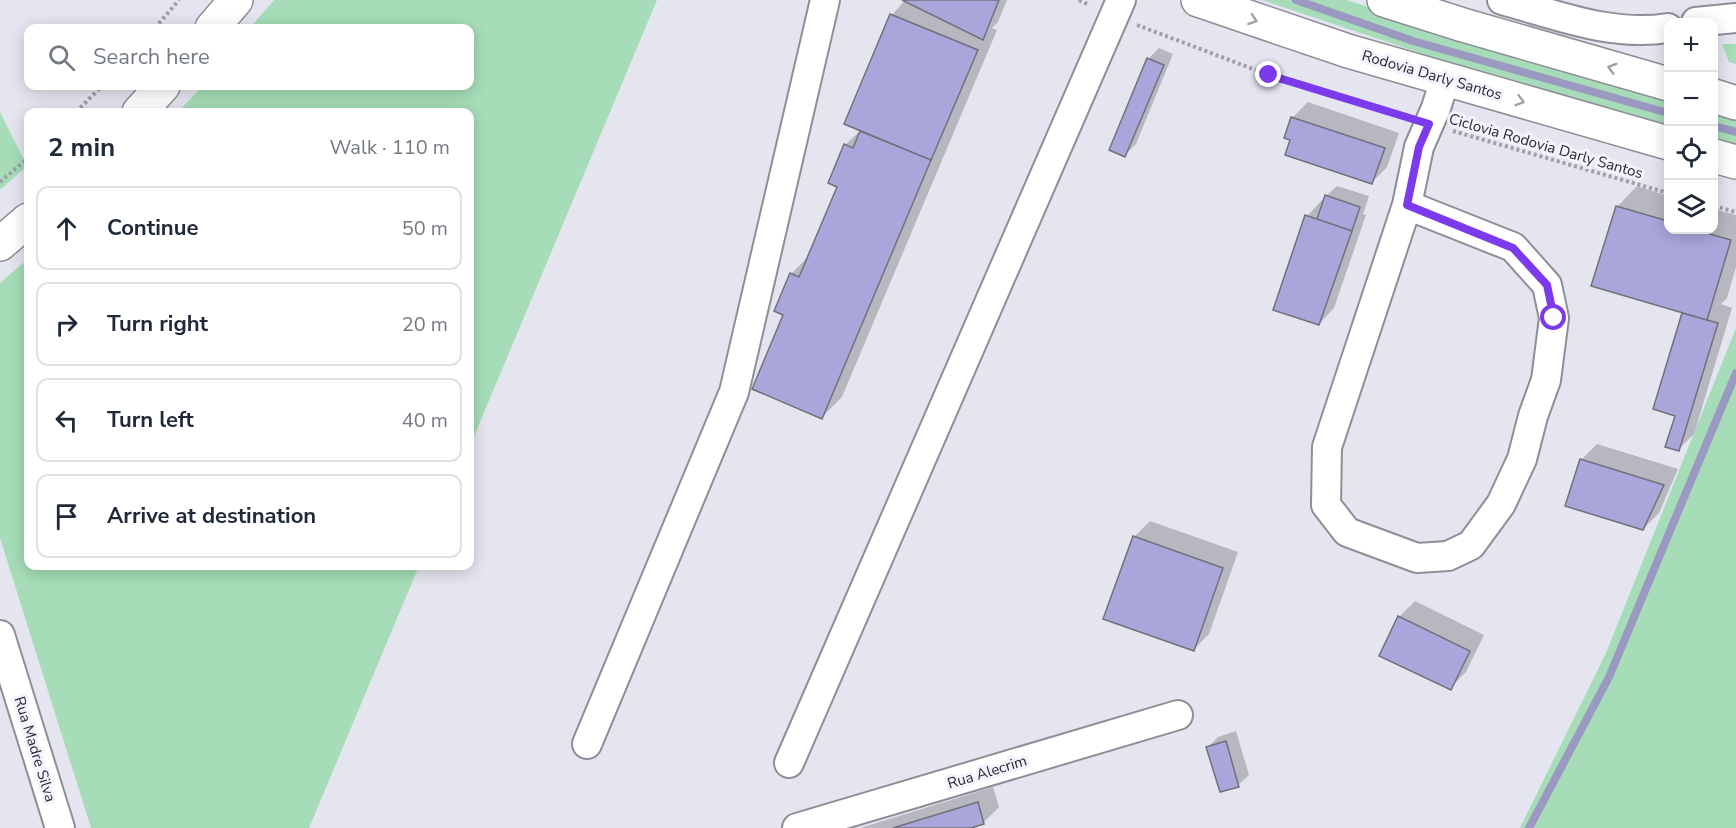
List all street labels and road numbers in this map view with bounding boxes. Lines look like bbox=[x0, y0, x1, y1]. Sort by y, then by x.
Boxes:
street label: Rodovia Darly Santos bbox=[1360, 45, 1504, 105]
street label: Ciclovia Rodovia Darly Santos bbox=[1447, 109, 1645, 183]
street label: Rua Madre Silva bbox=[9, 694, 61, 804]
street label: Rua Alecrim bbox=[945, 750, 1029, 794]

